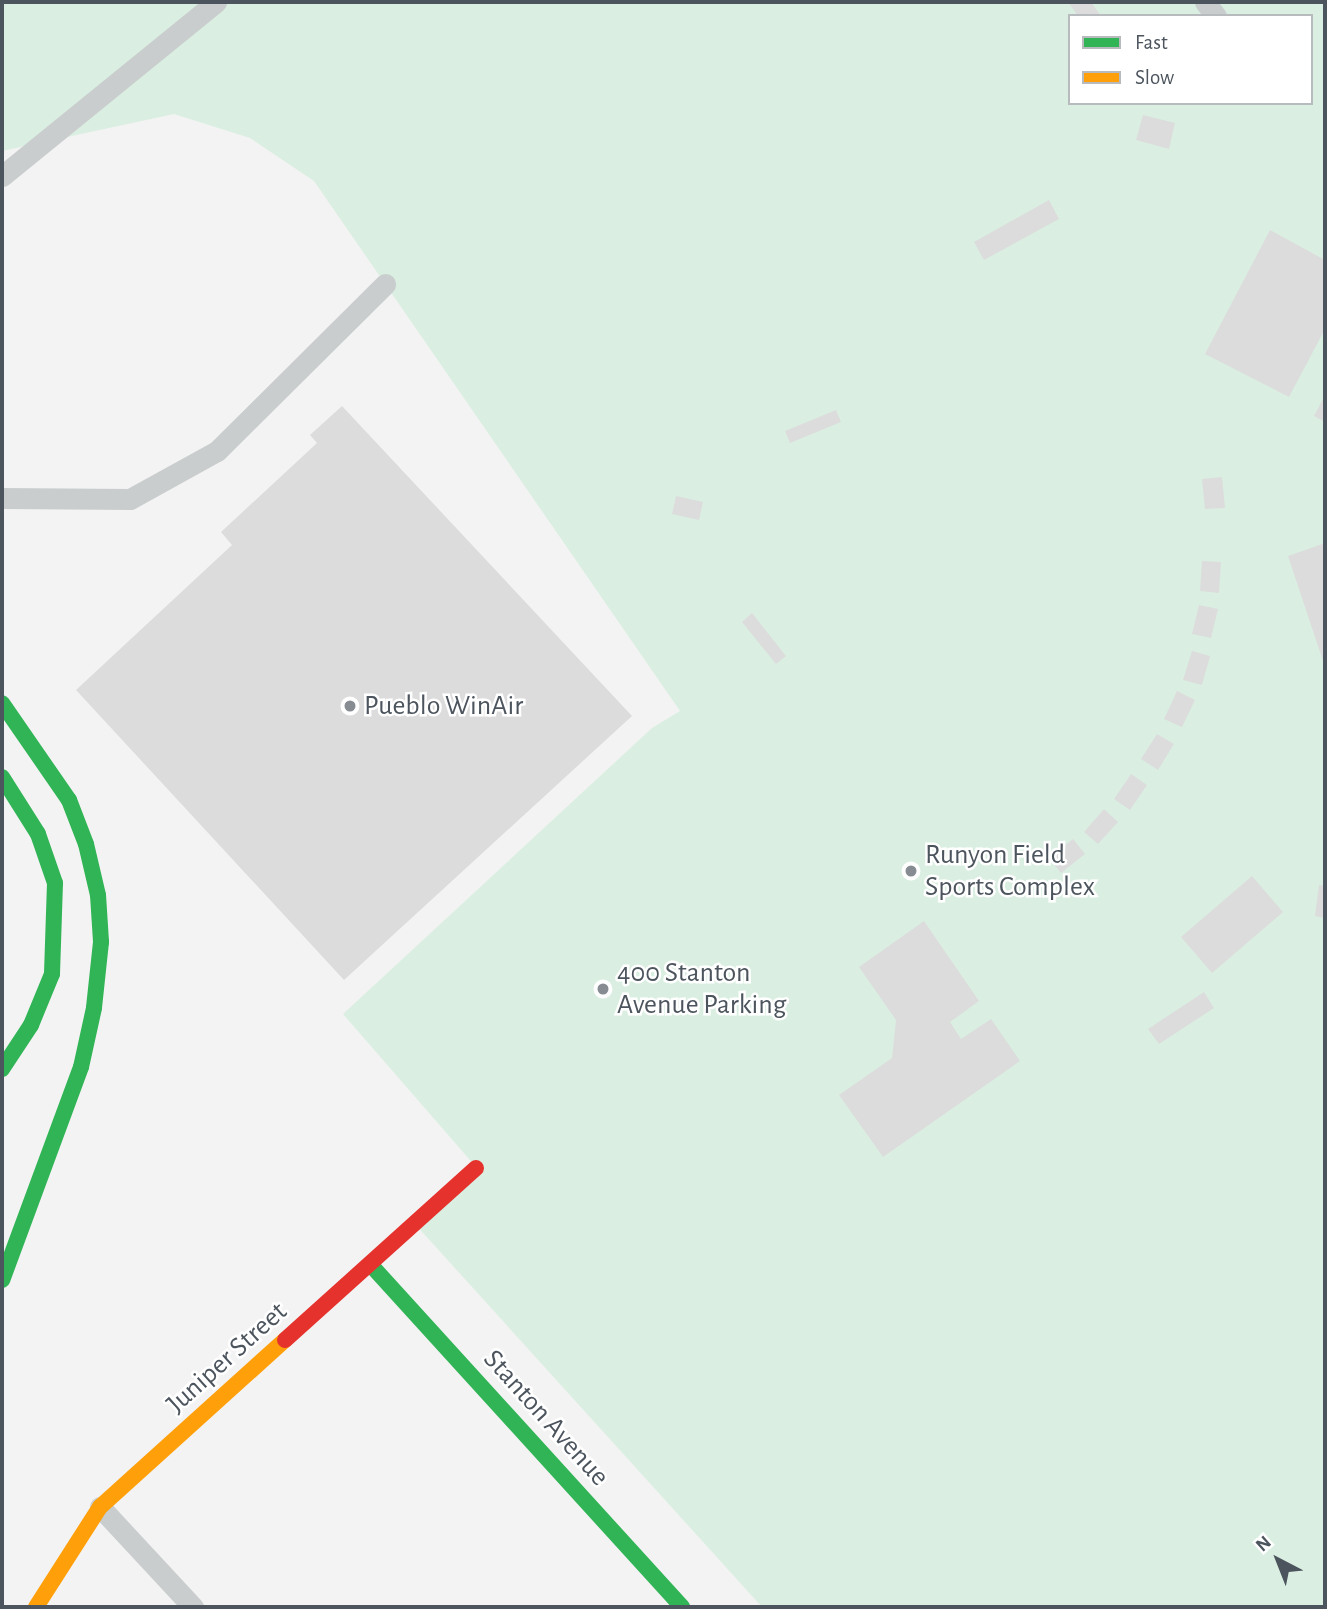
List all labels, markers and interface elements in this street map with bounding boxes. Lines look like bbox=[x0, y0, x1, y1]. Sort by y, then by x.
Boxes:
legend bbox=[1068, 14, 1313, 105]
text: Fast bbox=[1135, 32, 1168, 53]
text: Slow bbox=[1135, 67, 1174, 88]
place label: Pueblo WinAir bbox=[364, 689, 523, 723]
marker: Pueblo WinAir bbox=[342, 698, 358, 714]
place label: Runyon Field Sports Complex bbox=[925, 838, 1095, 904]
marker: Runyon Field Sports Complex bbox=[903, 863, 919, 879]
place label: 400 Stanton Avenue Parking bbox=[617, 956, 786, 1022]
marker: 400 Stanton Avenue Parking bbox=[595, 981, 611, 997]
street label: Juniper Street bbox=[160, 1295, 294, 1421]
street label: Stanton Avenue bbox=[476, 1343, 616, 1493]
north arrow bbox=[1243, 1525, 1313, 1595]
text: N bbox=[1252, 1533, 1275, 1556]

